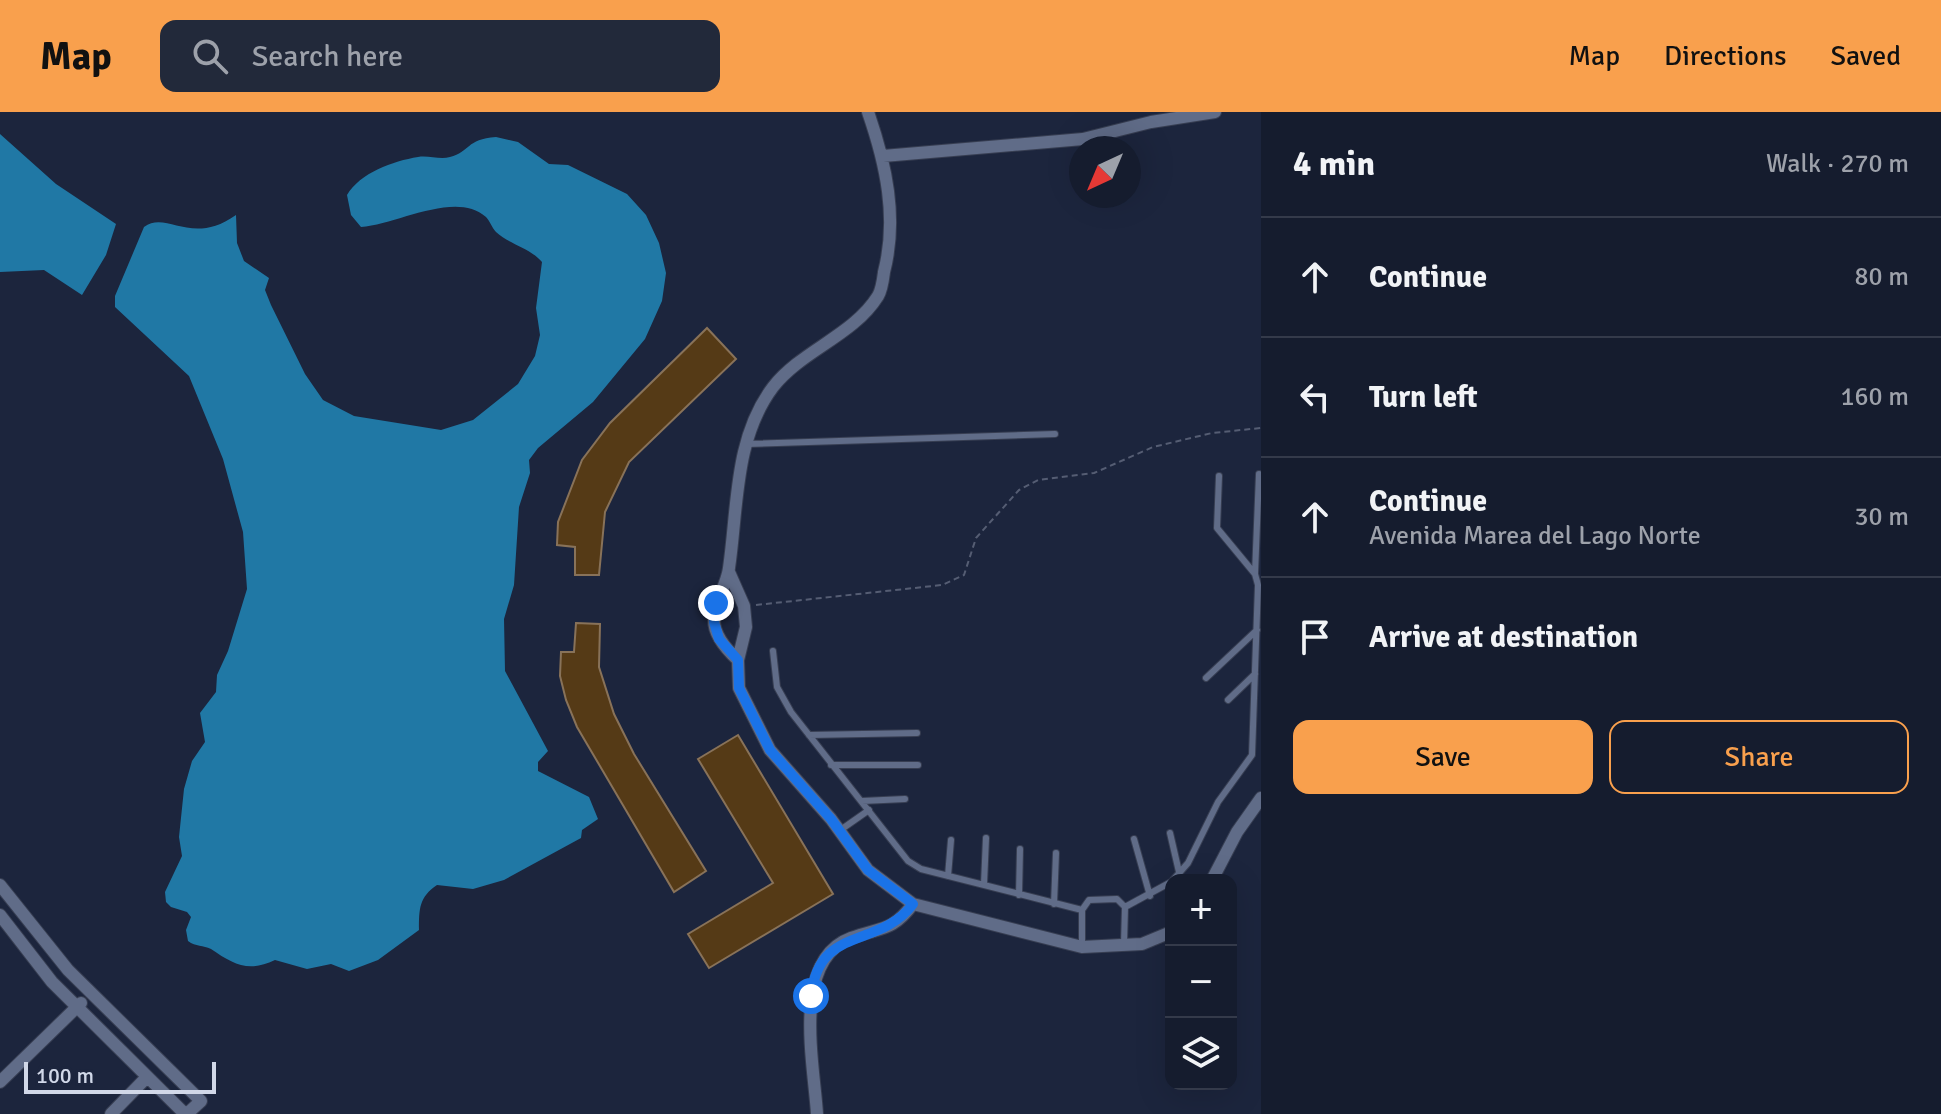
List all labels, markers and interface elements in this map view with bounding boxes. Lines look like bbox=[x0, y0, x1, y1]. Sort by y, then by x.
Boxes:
search box bbox=[160, 20, 720, 92]
text: Map bbox=[40, 33, 112, 80]
icon: search bbox=[188, 34, 232, 78]
text: Search here bbox=[252, 38, 403, 75]
text: Map bbox=[1568, 39, 1620, 73]
text: Directions bbox=[1664, 39, 1786, 73]
text: Saved bbox=[1830, 39, 1901, 73]
north arrow bbox=[1069, 136, 1141, 208]
text: 4 min bbox=[1293, 143, 1375, 185]
text: Walk · 270 m bbox=[1766, 148, 1909, 180]
icon: ahead bbox=[1293, 255, 1337, 299]
text: Continue bbox=[1369, 259, 1487, 296]
text: 80 m bbox=[1854, 261, 1909, 293]
icon: left bbox=[1293, 375, 1337, 419]
text: Turn left bbox=[1369, 379, 1478, 416]
text: 160 m bbox=[1840, 381, 1909, 413]
text: Continue bbox=[1369, 483, 1487, 520]
icon: ahead bbox=[1293, 495, 1337, 539]
text: 30 m bbox=[1854, 501, 1909, 533]
text: Avenida Marea del Lago Norte bbox=[1369, 520, 1701, 552]
route end bbox=[698, 585, 734, 621]
icon: arrive bbox=[1293, 615, 1337, 659]
text: Arrive at destination bbox=[1369, 619, 1638, 656]
button: Save bbox=[1293, 720, 1593, 794]
button: Share bbox=[1609, 720, 1909, 794]
map controls bbox=[1165, 874, 1237, 1090]
button: + bbox=[1165, 874, 1237, 946]
button: − bbox=[1165, 946, 1237, 1018]
route start bbox=[793, 978, 829, 1014]
button: layers bbox=[1165, 1018, 1237, 1090]
scale bar bbox=[24, 1058, 216, 1094]
text: 100 m bbox=[36, 1062, 94, 1089]

